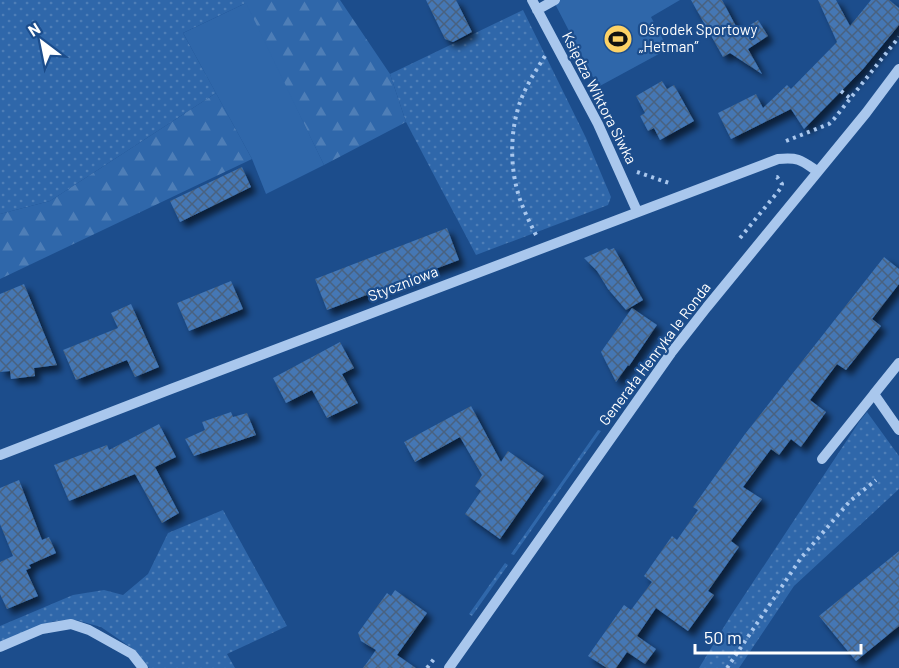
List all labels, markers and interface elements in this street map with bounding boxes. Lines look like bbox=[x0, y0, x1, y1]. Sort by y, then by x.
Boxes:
north arrow bbox=[12, 12, 72, 72]
text: N bbox=[24, 18, 43, 40]
place label: Ośrodek Sportowy „Hetman” bbox=[639, 20, 758, 55]
sports icon: Ośrodek Sportowy „Hetman” bbox=[602, 23, 634, 55]
street label: Księdza Wiktora Siwka bbox=[559, 28, 641, 167]
street label: Styczniowa bbox=[365, 261, 440, 305]
street label: Generała Henryka le Ronda bbox=[595, 278, 714, 428]
scale bar bbox=[695, 617, 862, 655]
text: 50 m bbox=[704, 626, 742, 648]

